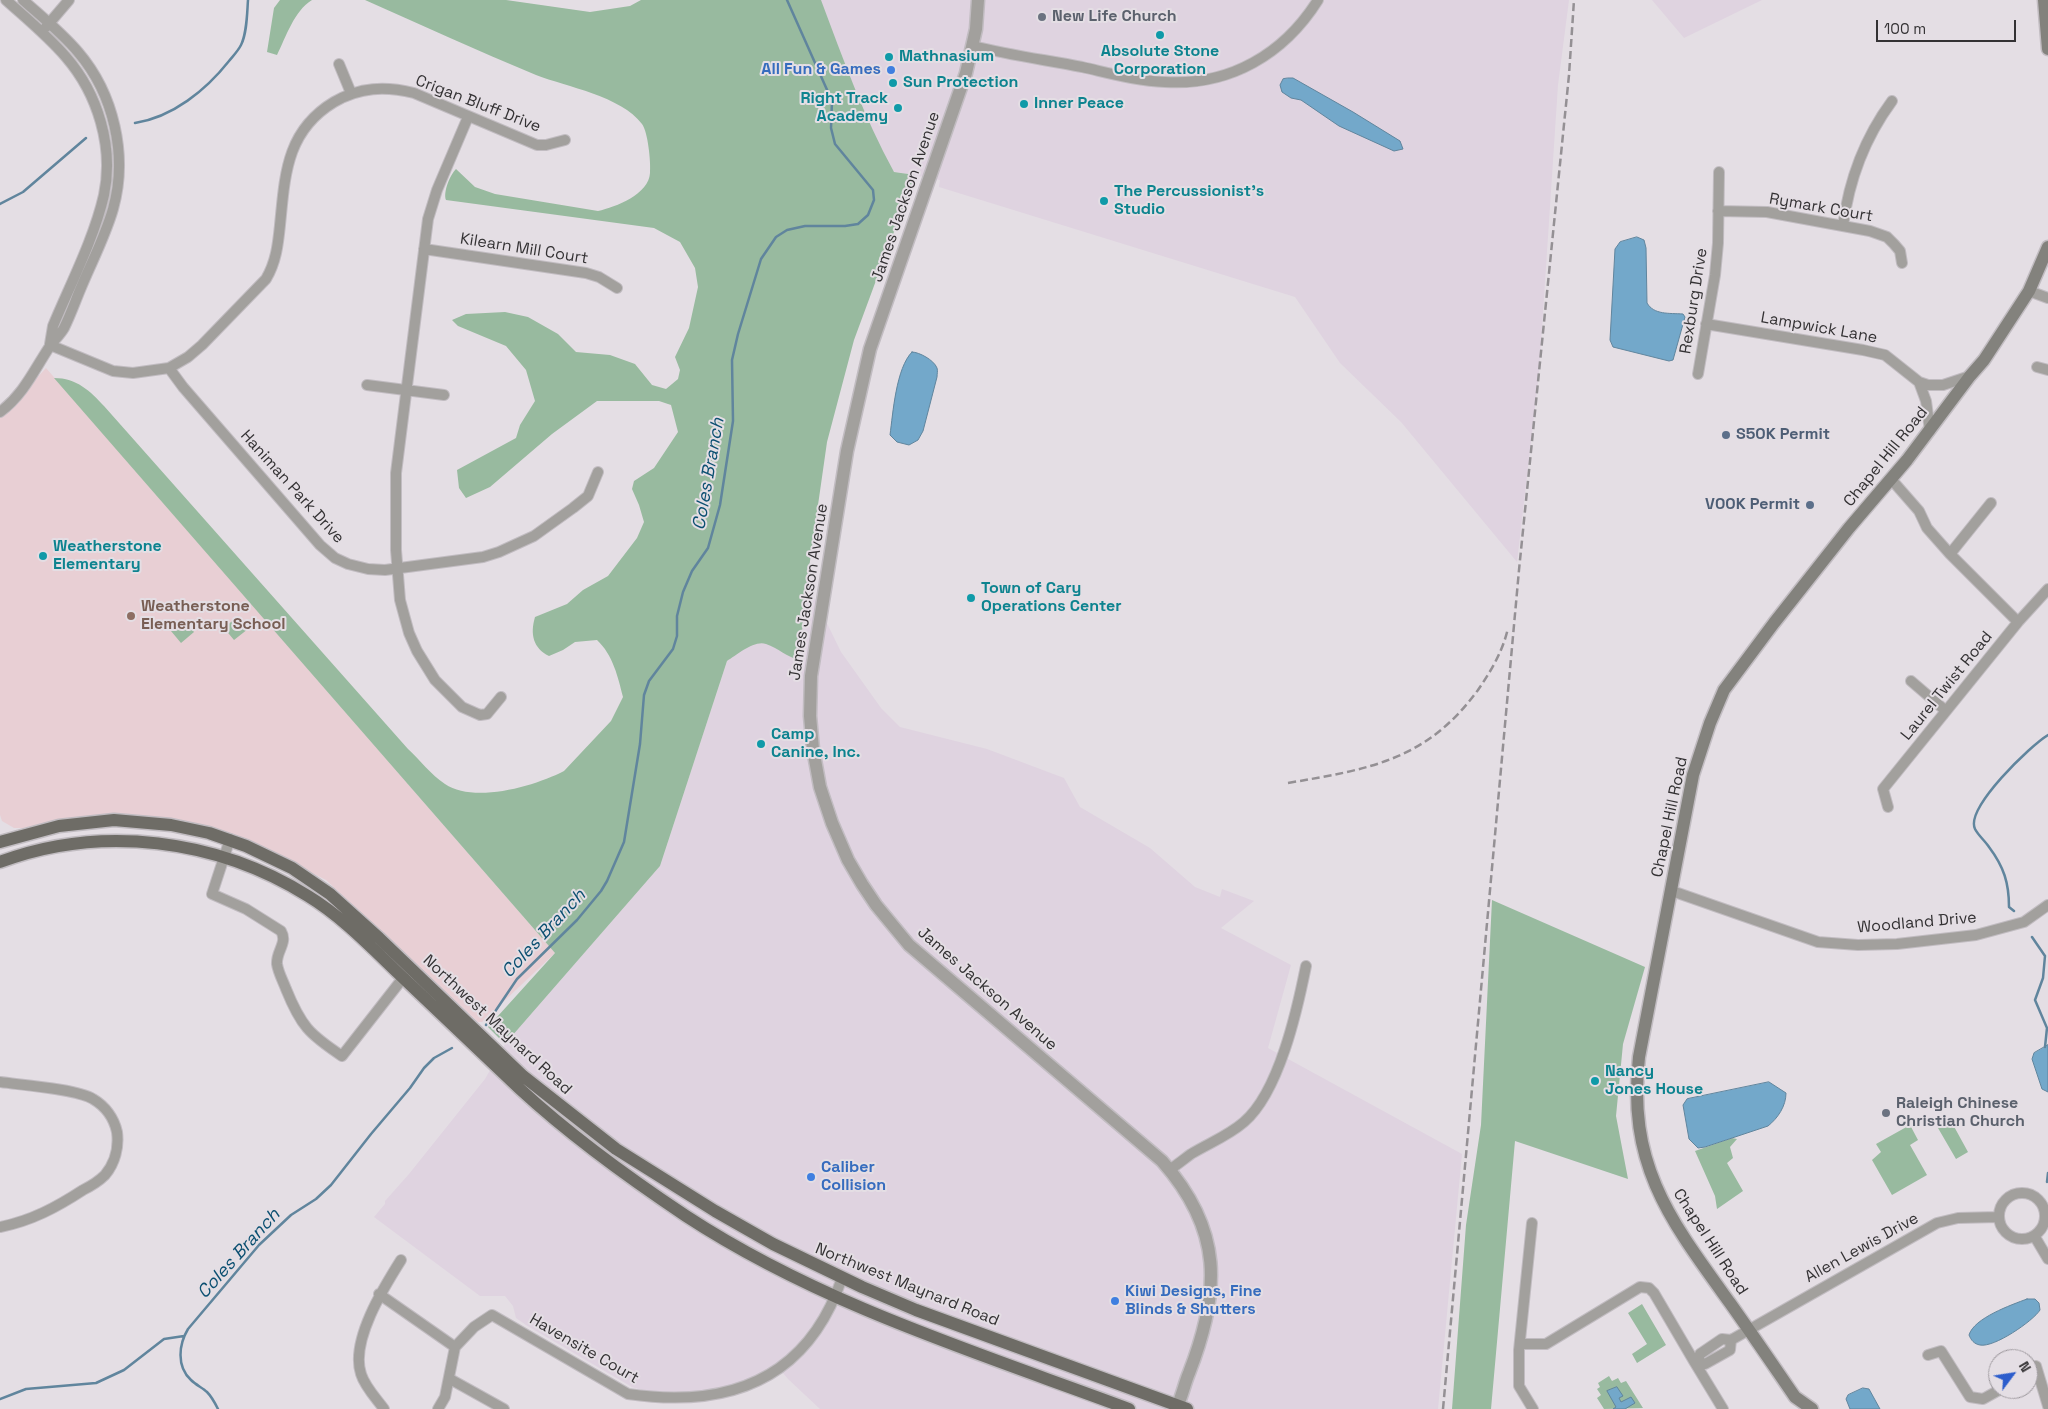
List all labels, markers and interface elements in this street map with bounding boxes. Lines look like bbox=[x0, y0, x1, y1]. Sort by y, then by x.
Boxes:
place label: New Life Church bbox=[1052, 7, 1177, 27]
scale bar bbox=[1878, 10, 2018, 42]
marker: New Life Church bbox=[1036, 11, 1048, 23]
text: 100 m bbox=[1884, 19, 1926, 38]
marker: Absolute Stone Corporation bbox=[1154, 29, 1166, 41]
place label: Absolute Stone Corporation bbox=[1101, 42, 1219, 80]
place label: Mathnasium bbox=[899, 47, 994, 67]
marker: Mathnasium bbox=[883, 51, 895, 63]
place label: All Fun & Games bbox=[761, 60, 881, 80]
marker: All Fun & Games bbox=[885, 64, 897, 76]
street label: Crigan Bluff Drive bbox=[413, 71, 543, 137]
place label: Sun Protection bbox=[903, 73, 1018, 93]
marker: Sun Protection bbox=[887, 77, 899, 89]
place label: Right Track Academy bbox=[800, 89, 888, 127]
place label: Inner Peace bbox=[1034, 94, 1124, 114]
marker: Inner Peace bbox=[1018, 98, 1030, 110]
marker: Right Track Academy bbox=[892, 102, 904, 114]
street label: James Jackson Avenue bbox=[868, 109, 944, 285]
place label: The Percussionist's Studio bbox=[1114, 182, 1264, 220]
street label: Rymark Court bbox=[1768, 189, 1874, 227]
marker: The Percussionist's Studio bbox=[1098, 195, 1110, 207]
street label: Kilearn Mill Court bbox=[459, 229, 589, 269]
street label: Rexburg Drive bbox=[1676, 247, 1712, 355]
street label: Lampwick Lane bbox=[1759, 308, 1879, 348]
street label: Chapel Hill Road bbox=[1840, 403, 1932, 511]
water label: Coles Branch bbox=[689, 416, 729, 532]
place label: S50K Permit bbox=[1736, 425, 1830, 445]
street label: Haniman Park Drive bbox=[236, 426, 348, 548]
marker: S50K Permit bbox=[1720, 429, 1732, 441]
place label: V00K Permit bbox=[1705, 495, 1800, 515]
marker: V00K Permit bbox=[1804, 499, 1816, 511]
street label: James Jackson Avenue bbox=[786, 502, 832, 682]
place label: Weatherstone Elementary bbox=[53, 537, 162, 575]
marker: Weatherstone Elementary bbox=[37, 550, 49, 562]
place label: Town of Cary Operations Center bbox=[981, 579, 1121, 617]
marker: Town of Cary Operations Center bbox=[965, 592, 977, 604]
place label: Weatherstone Elementary School bbox=[141, 597, 285, 635]
marker: Weatherstone Elementary School bbox=[125, 610, 137, 622]
street label: Laurel Twist Road bbox=[1897, 628, 1997, 744]
place label: Camp Canine, Inc. bbox=[771, 725, 861, 763]
marker: Camp Canine, Inc. bbox=[755, 738, 767, 750]
street label: Chapel Hill Road bbox=[1648, 755, 1692, 879]
water label: Coles Branch bbox=[497, 885, 591, 983]
street label: Woodland Drive bbox=[1857, 908, 1977, 938]
street label: James Jackson Avenue bbox=[913, 923, 1061, 1055]
street label: Northwest Maynard Road bbox=[419, 951, 575, 1099]
place label: Nancy Jones House bbox=[1605, 1062, 1703, 1100]
marker: Nancy Jones House bbox=[1589, 1075, 1601, 1087]
place label: Raleigh Chinese Christian Church bbox=[1896, 1094, 2025, 1132]
marker: Raleigh Chinese Christian Church bbox=[1880, 1107, 1892, 1119]
place label: Caliber Collision bbox=[821, 1158, 886, 1196]
marker: Caliber Collision bbox=[805, 1171, 817, 1183]
street label: Chapel Hill Road bbox=[1669, 1185, 1751, 1299]
water label: Coles Branch bbox=[193, 1205, 285, 1303]
street label: Allen Lewis Drive bbox=[1802, 1209, 1922, 1287]
street label: Northwest Maynard Road bbox=[812, 1239, 1002, 1331]
place label: Kiwi Designs, Fine Blinds & Shutters bbox=[1125, 1282, 1262, 1320]
marker: Kiwi Designs, Fine Blinds & Shutters bbox=[1109, 1295, 1121, 1307]
street label: Havensite Court bbox=[526, 1310, 642, 1388]
north arrow bbox=[1988, 1349, 2038, 1399]
text: N bbox=[2015, 1358, 2035, 1375]

